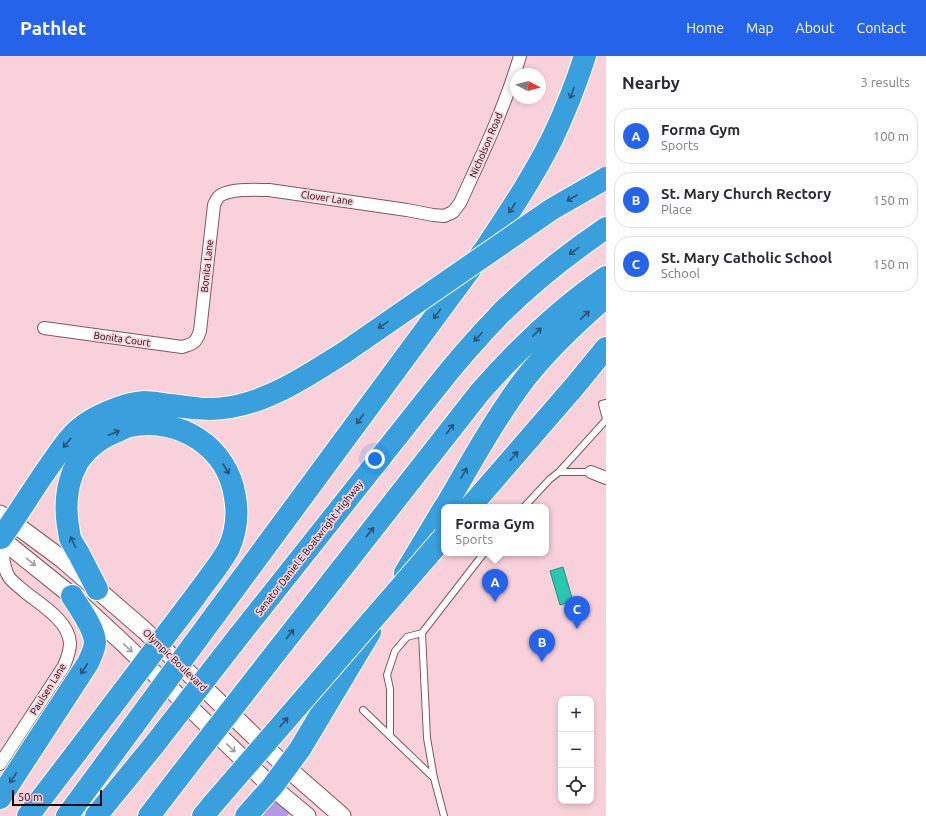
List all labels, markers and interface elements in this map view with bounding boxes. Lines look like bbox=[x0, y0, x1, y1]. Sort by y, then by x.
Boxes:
text: Pathlet bbox=[20, 17, 86, 39]
text: Home bbox=[686, 20, 724, 36]
text: Map bbox=[746, 20, 774, 36]
text: About bbox=[796, 20, 835, 36]
text: Contact bbox=[857, 20, 906, 36]
north arrow bbox=[510, 68, 546, 104]
text: Nearby bbox=[622, 73, 680, 92]
text: 3 results bbox=[860, 75, 910, 89]
one-way arrow bbox=[567, 86, 575, 98]
street label: Nicholson Road bbox=[467, 111, 505, 179]
text: Forma Gym bbox=[661, 121, 740, 138]
text: A bbox=[631, 129, 641, 143]
text: 100 m bbox=[873, 129, 909, 143]
text: Sports bbox=[661, 138, 699, 152]
text: St. Mary Church Rectory bbox=[661, 185, 831, 202]
street label: Clover Lane bbox=[300, 189, 354, 207]
text: B bbox=[632, 193, 640, 207]
text: 150 m bbox=[873, 193, 909, 207]
one-way arrow bbox=[566, 194, 578, 202]
one-way arrow bbox=[508, 202, 516, 213]
text: Place bbox=[661, 202, 692, 216]
street label: Bonita Lane bbox=[199, 239, 215, 293]
one-way arrow bbox=[569, 246, 580, 255]
text: St. Mary Catholic School bbox=[661, 249, 832, 266]
text: C bbox=[632, 257, 640, 271]
text: 150 m bbox=[873, 257, 909, 271]
text: School bbox=[661, 266, 700, 280]
one-way arrow bbox=[433, 308, 441, 319]
one-way arrow bbox=[580, 311, 590, 320]
one-way arrow bbox=[378, 321, 389, 329]
one-way arrow bbox=[532, 328, 542, 337]
street label: Bonita Court bbox=[93, 330, 151, 348]
one-way arrow bbox=[473, 332, 482, 343]
one-way arrow bbox=[356, 413, 364, 424]
one-way arrow bbox=[446, 424, 454, 435]
one-way arrow bbox=[107, 428, 119, 436]
one-way arrow bbox=[62, 437, 71, 448]
your location bbox=[365, 449, 385, 469]
one-way arrow bbox=[509, 452, 518, 462]
one-way arrow bbox=[222, 463, 230, 475]
one-way arrow bbox=[461, 467, 469, 479]
street label: Senator Daniel E Boatwright Highway bbox=[253, 478, 365, 617]
popup bbox=[441, 504, 549, 556]
text: Forma Gym bbox=[455, 515, 535, 532]
one-way arrow bbox=[366, 526, 374, 537]
text: Sports bbox=[455, 532, 493, 546]
one-way arrow bbox=[69, 536, 76, 548]
one-way arrow bbox=[25, 557, 36, 566]
pin: A bbox=[482, 569, 508, 602]
pin: C bbox=[564, 596, 590, 629]
street label: Olympic Boulevard bbox=[141, 627, 209, 693]
one-way arrow bbox=[286, 629, 295, 640]
pin: B bbox=[529, 629, 555, 662]
one-way arrow bbox=[123, 643, 133, 653]
street label: Paulsen Lane bbox=[28, 661, 68, 717]
one-way arrow bbox=[80, 663, 88, 674]
map controls bbox=[558, 696, 594, 804]
button: + bbox=[558, 696, 594, 732]
one-way arrow bbox=[280, 717, 289, 727]
button: − bbox=[558, 732, 594, 768]
one-way arrow bbox=[226, 743, 236, 753]
button: locate bbox=[558, 768, 594, 804]
one-way arrow bbox=[9, 772, 17, 783]
scale bar bbox=[12, 788, 102, 807]
text: 50 m bbox=[18, 791, 42, 803]

